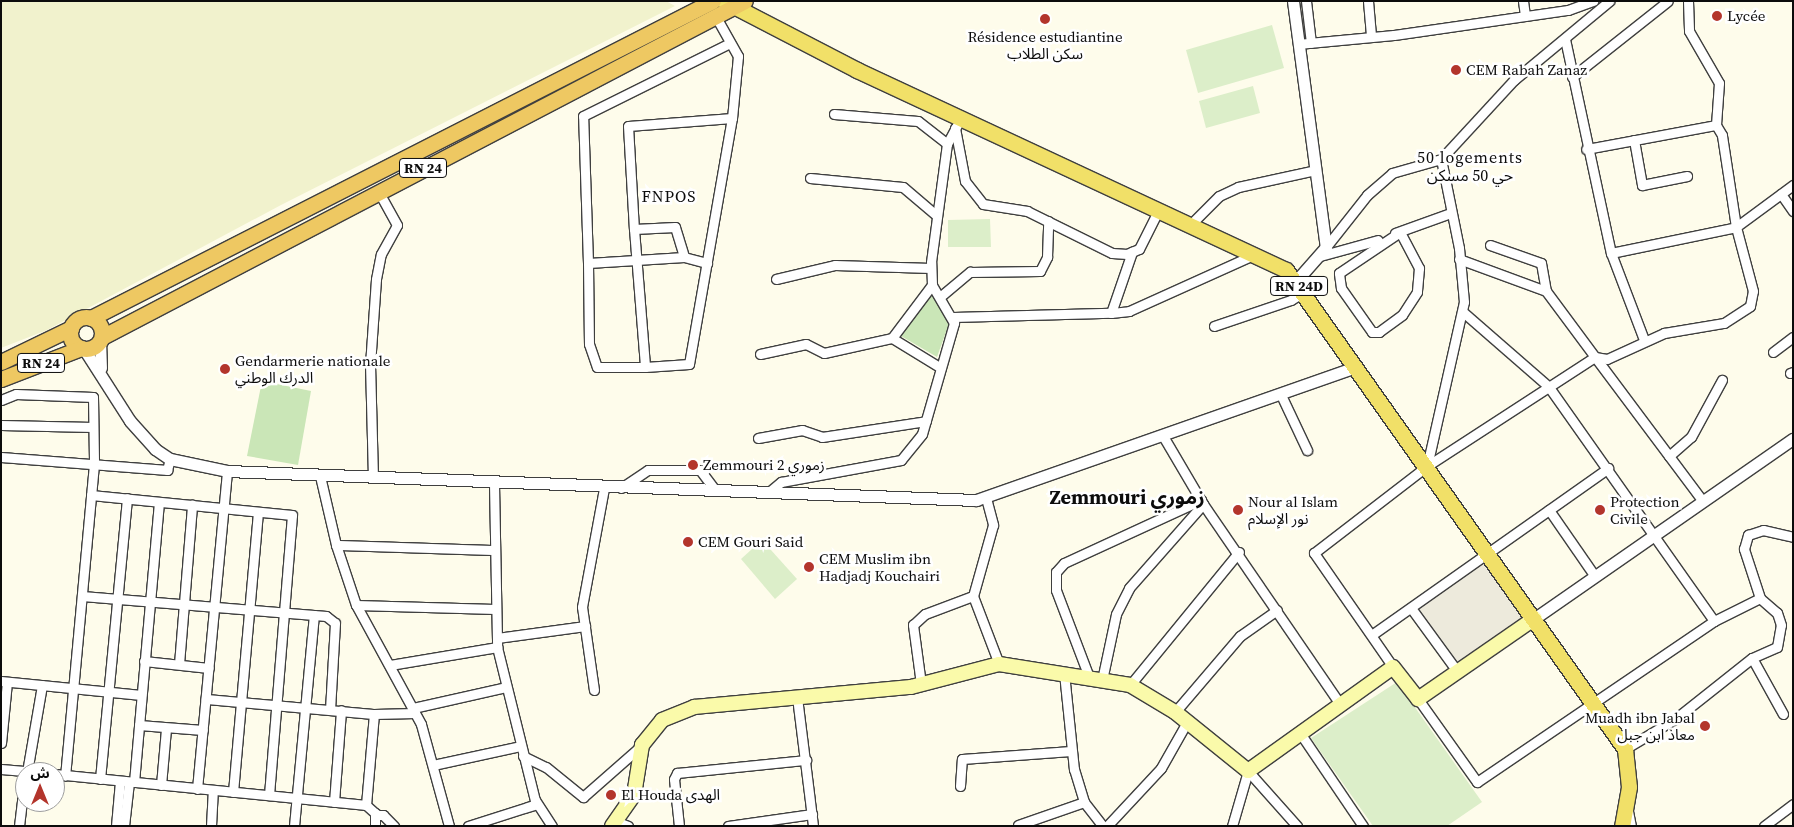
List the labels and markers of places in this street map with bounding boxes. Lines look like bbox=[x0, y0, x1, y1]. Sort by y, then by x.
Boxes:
place label: Lycée bbox=[1727, 7, 1765, 25]
marker: Lycée bbox=[1711, 10, 1723, 22]
marker: Résidence estudiantine سكن الطلاب bbox=[1039, 13, 1051, 25]
place label: Résidence estudiantine سكن الطلاب bbox=[967, 27, 1123, 62]
place label: CEM Rabah Zanaz bbox=[1466, 61, 1587, 79]
marker: CEM Rabah Zanaz bbox=[1450, 64, 1462, 76]
place label: Gendarmerie nationale الدرك الوطني bbox=[235, 351, 391, 386]
marker: Gendarmerie nationale الدرك الوطني bbox=[219, 363, 231, 375]
place label: Zemmouri 2 زموري bbox=[703, 456, 825, 474]
marker: Zemmouri 2 زموري bbox=[687, 459, 699, 471]
place label: Nour al Islam نور الإسلام bbox=[1248, 492, 1338, 527]
place label: Protection Civile bbox=[1610, 492, 1679, 527]
marker: Nour al Islam نور الإسلام bbox=[1232, 504, 1244, 516]
marker: Protection Civile bbox=[1594, 504, 1606, 516]
place label: CEM Gouri Said bbox=[698, 533, 803, 551]
marker: CEM Gouri Said bbox=[682, 536, 694, 548]
place label: CEM Muslim ibn Hadjadj Kouchairi bbox=[819, 549, 940, 584]
marker: CEM Muslim ibn Hadjadj Kouchairi bbox=[803, 561, 815, 573]
place label: Muadh ibn Jabal معاذ ابن جبل bbox=[1585, 708, 1695, 743]
marker: Muadh ibn Jabal معاذ ابن جبل bbox=[1699, 720, 1711, 732]
place label: El Houda الهدى bbox=[621, 786, 720, 804]
marker: El Houda الهدى bbox=[605, 789, 617, 801]

